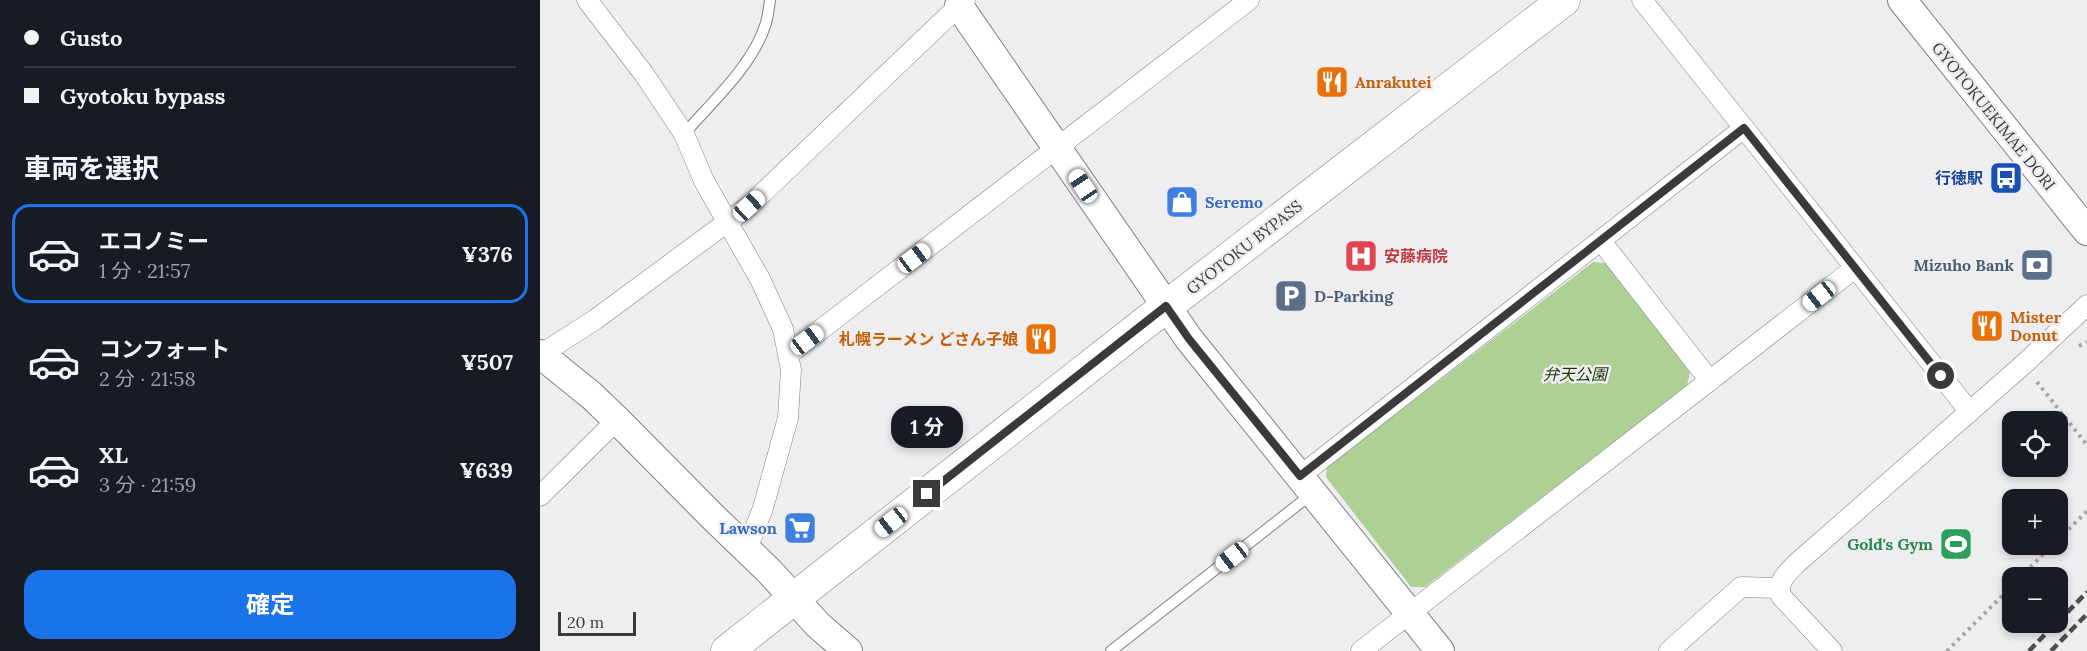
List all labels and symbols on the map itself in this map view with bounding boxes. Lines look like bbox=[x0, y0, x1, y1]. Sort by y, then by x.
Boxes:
street label: GYOTOKUEKIMAE DORI bbox=[1928, 38, 2060, 194]
restaurant icon: Anrakutei bbox=[1314, 64, 1350, 100]
place label: Anrakutei bbox=[1355, 72, 1432, 92]
bus stop icon: 行徳駅 bbox=[1988, 160, 2024, 196]
car bbox=[1065, 166, 1101, 206]
place label: 行徳駅 bbox=[1935, 168, 1983, 188]
shop icon: Seremo bbox=[1164, 184, 1200, 220]
car bbox=[730, 187, 768, 225]
place label: Seremo bbox=[1205, 192, 1263, 212]
street label: GYOTOKU BYPASS bbox=[1182, 196, 1306, 298]
hospital icon: 安藤病院 bbox=[1343, 238, 1379, 274]
car bbox=[894, 240, 934, 276]
place label: 安藤病院 bbox=[1384, 246, 1448, 266]
bank icon: Mizuho Bank bbox=[2019, 247, 2055, 283]
place label: Mizuho Bank bbox=[1913, 255, 2014, 275]
parking icon: D-Parking bbox=[1273, 278, 1309, 314]
car bbox=[1799, 278, 1839, 314]
place label: D-Parking bbox=[1314, 286, 1394, 306]
place label: Mister Donut bbox=[2010, 307, 2062, 345]
restaurant icon: Mister Donut bbox=[1969, 308, 2005, 344]
restaurant icon: 札幌ラーメン どさん子娘 bbox=[1023, 321, 1059, 357]
car bbox=[787, 322, 827, 358]
place label: 札幌ラーメン どさん子娘 bbox=[839, 329, 1019, 349]
route start bbox=[1927, 362, 1954, 389]
park label: 弁天公園 bbox=[1543, 364, 1609, 384]
callout: 1 分 bbox=[891, 407, 963, 449]
route end bbox=[913, 480, 940, 507]
car bbox=[871, 504, 911, 540]
supermarket icon: Lawson bbox=[782, 510, 818, 546]
place label: Lawson bbox=[719, 518, 777, 538]
sports icon: Gold's Gym bbox=[1938, 526, 1974, 562]
place label: Gold's Gym bbox=[1847, 534, 1933, 554]
car bbox=[1212, 539, 1252, 575]
scale bar bbox=[558, 609, 636, 636]

